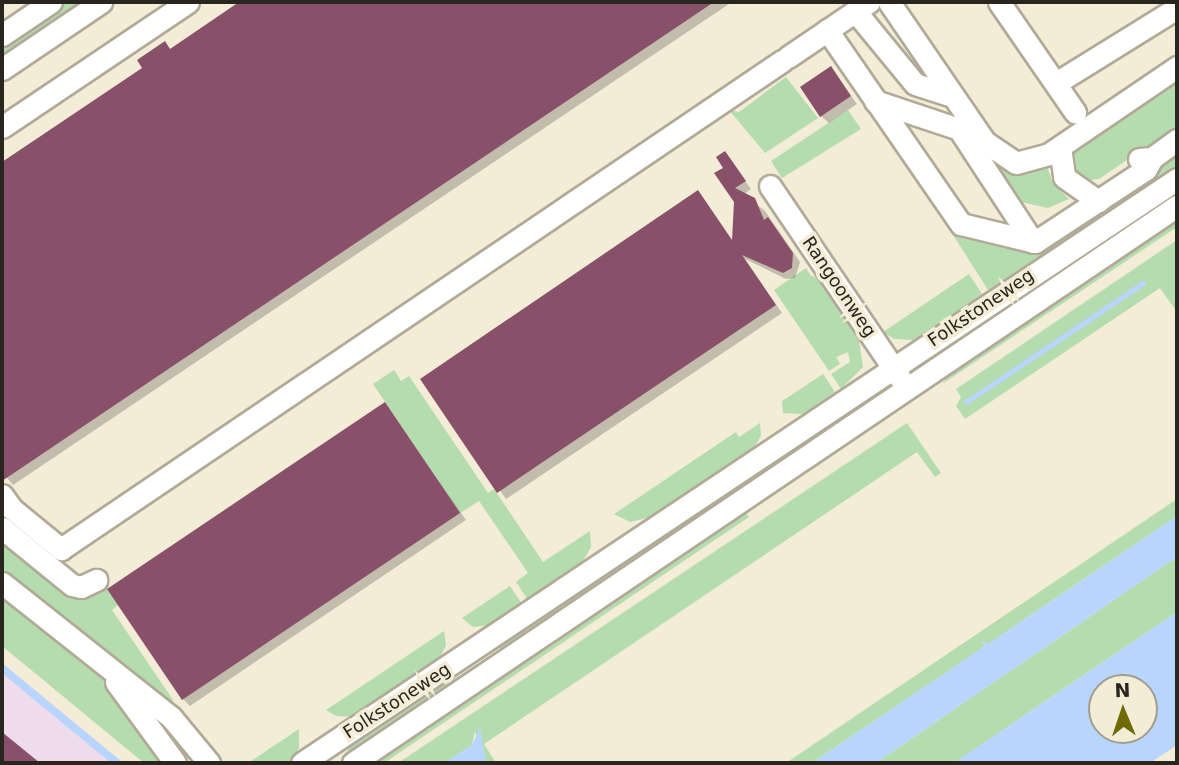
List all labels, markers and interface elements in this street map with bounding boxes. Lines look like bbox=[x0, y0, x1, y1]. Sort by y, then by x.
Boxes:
street label: Rangoonweg bbox=[797, 233, 881, 341]
street label: Folkstoneweg bbox=[924, 265, 1038, 351]
street label: Folkstoneweg bbox=[339, 658, 455, 744]
north arrow bbox=[1088, 674, 1158, 744]
text: N bbox=[1114, 679, 1131, 701]

